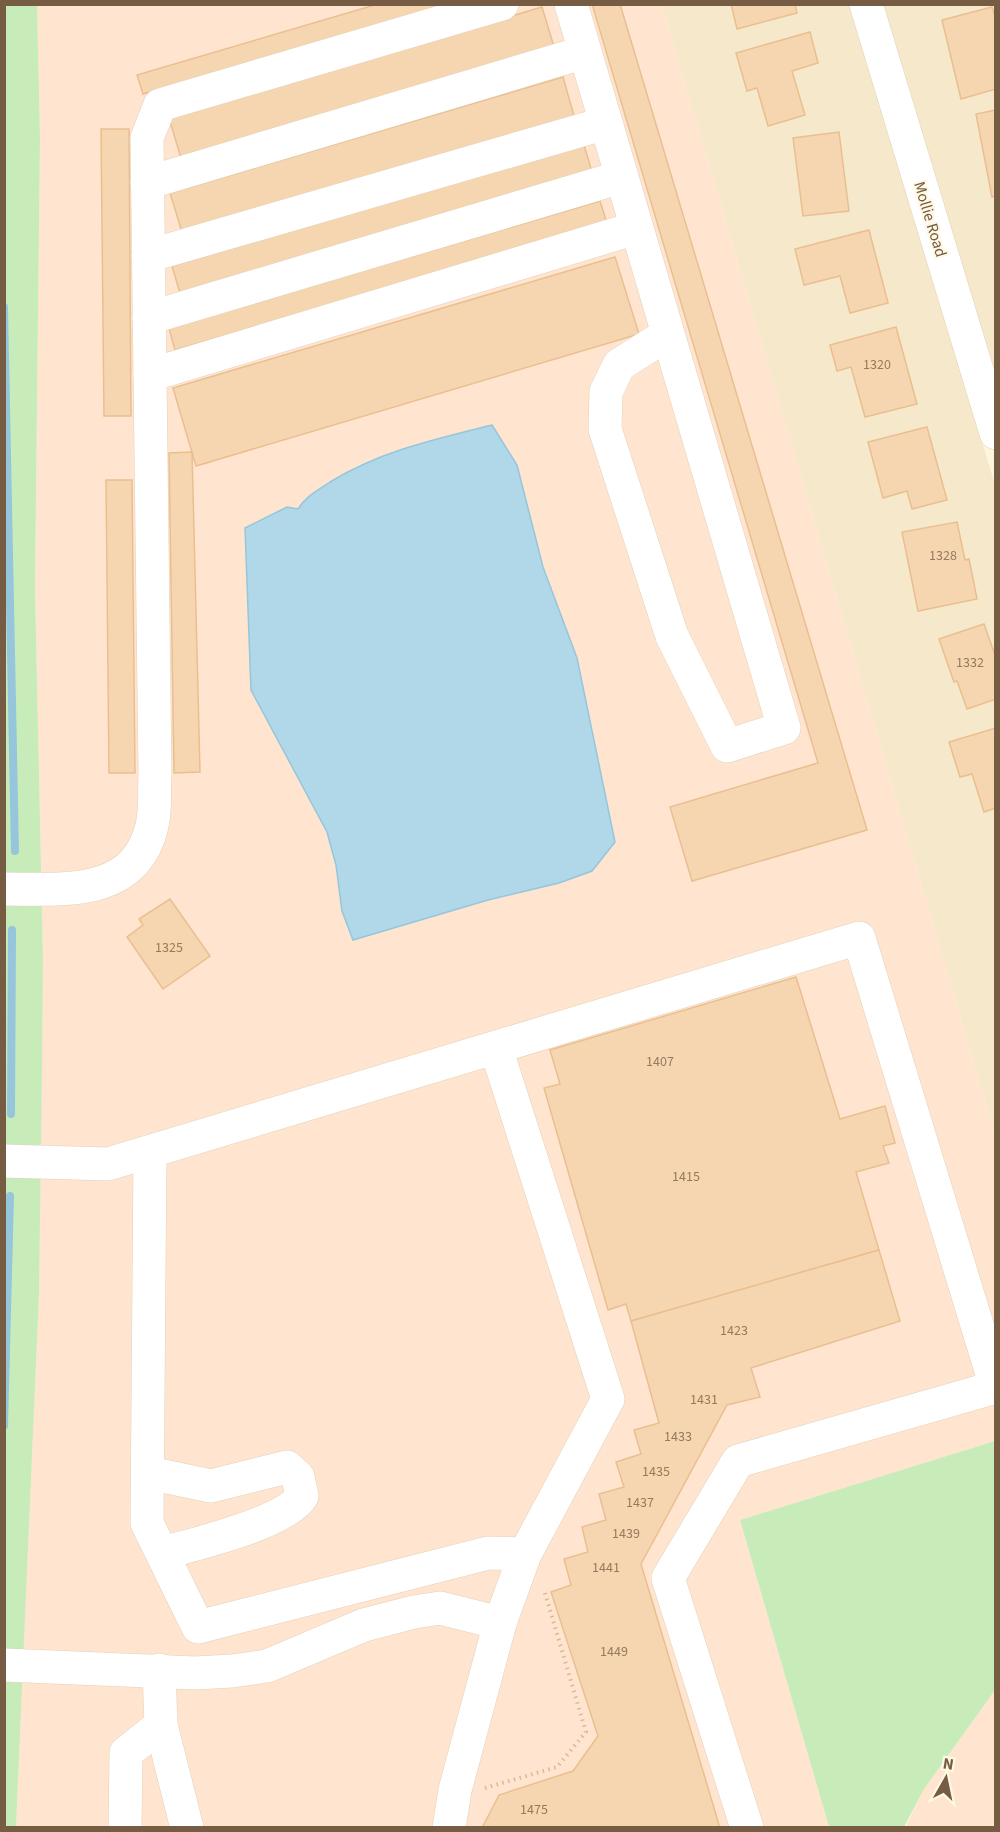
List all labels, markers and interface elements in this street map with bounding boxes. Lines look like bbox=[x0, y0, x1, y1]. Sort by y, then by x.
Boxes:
street label: Mollie Road bbox=[908, 179, 952, 260]
house number: 1320 bbox=[863, 355, 891, 375]
house number: 1328 bbox=[929, 546, 957, 566]
house number: 1332 bbox=[956, 653, 984, 673]
house number: 1325 bbox=[155, 938, 183, 958]
house number: 1407 bbox=[646, 1052, 674, 1072]
house number: 1415 bbox=[672, 1167, 700, 1187]
house number: 1423 bbox=[720, 1321, 748, 1341]
house number: 1431 bbox=[690, 1390, 718, 1410]
house number: 1433 bbox=[664, 1427, 692, 1447]
house number: 1435 bbox=[642, 1462, 670, 1482]
house number: 1437 bbox=[626, 1493, 654, 1513]
house number: 1439 bbox=[612, 1524, 640, 1544]
house number: 1441 bbox=[592, 1558, 620, 1578]
house number: 1449 bbox=[600, 1642, 628, 1662]
north arrow bbox=[916, 1748, 976, 1808]
text: N bbox=[941, 1752, 955, 1776]
house number: 1475 bbox=[520, 1800, 548, 1820]

